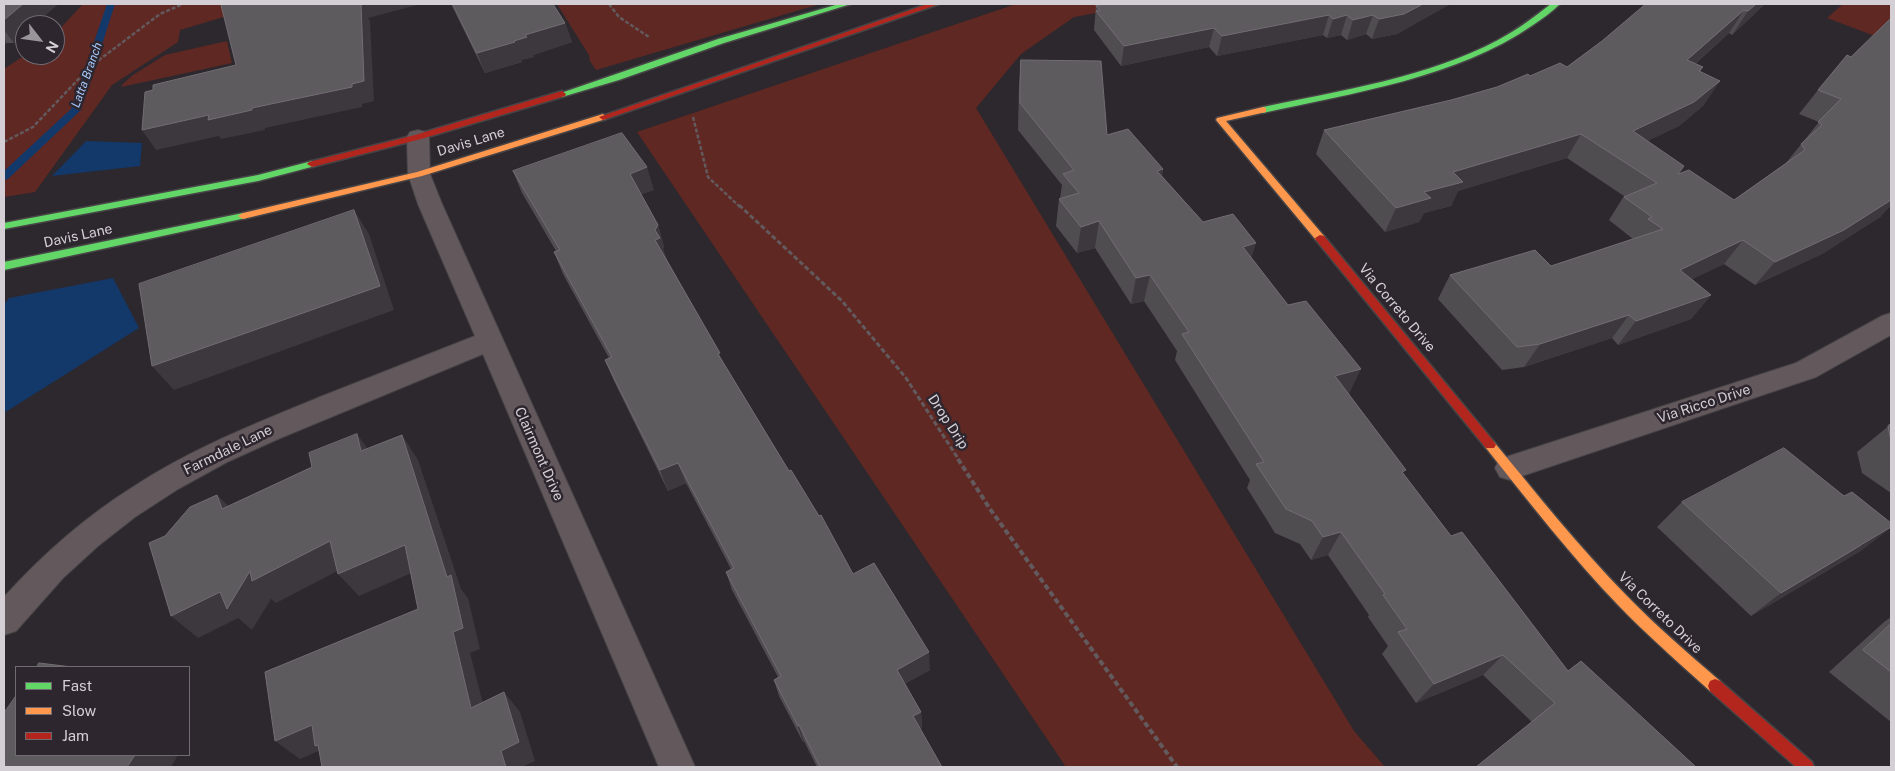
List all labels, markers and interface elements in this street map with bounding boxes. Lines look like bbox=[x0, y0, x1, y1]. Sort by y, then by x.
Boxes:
north arrow bbox=[15, 15, 65, 65]
text: N bbox=[42, 38, 62, 56]
water label: Latta Branch bbox=[69, 40, 105, 110]
street label: Davis Lane bbox=[435, 124, 507, 160]
street label: Davis Lane bbox=[42, 221, 114, 251]
street label: Via Correto Drive bbox=[1355, 260, 1439, 356]
street label: Via Ricco Drive bbox=[1655, 381, 1753, 427]
street label: Drop Drip bbox=[924, 392, 972, 452]
street label: Clairmont Drive bbox=[511, 405, 567, 503]
street label: Farmdale Lane bbox=[181, 421, 275, 479]
street label: Via Correto Drive bbox=[1615, 569, 1705, 657]
legend bbox=[15, 666, 190, 756]
text: Fast bbox=[62, 677, 92, 694]
text: Slow bbox=[62, 702, 96, 719]
text: Jam bbox=[62, 727, 89, 744]

